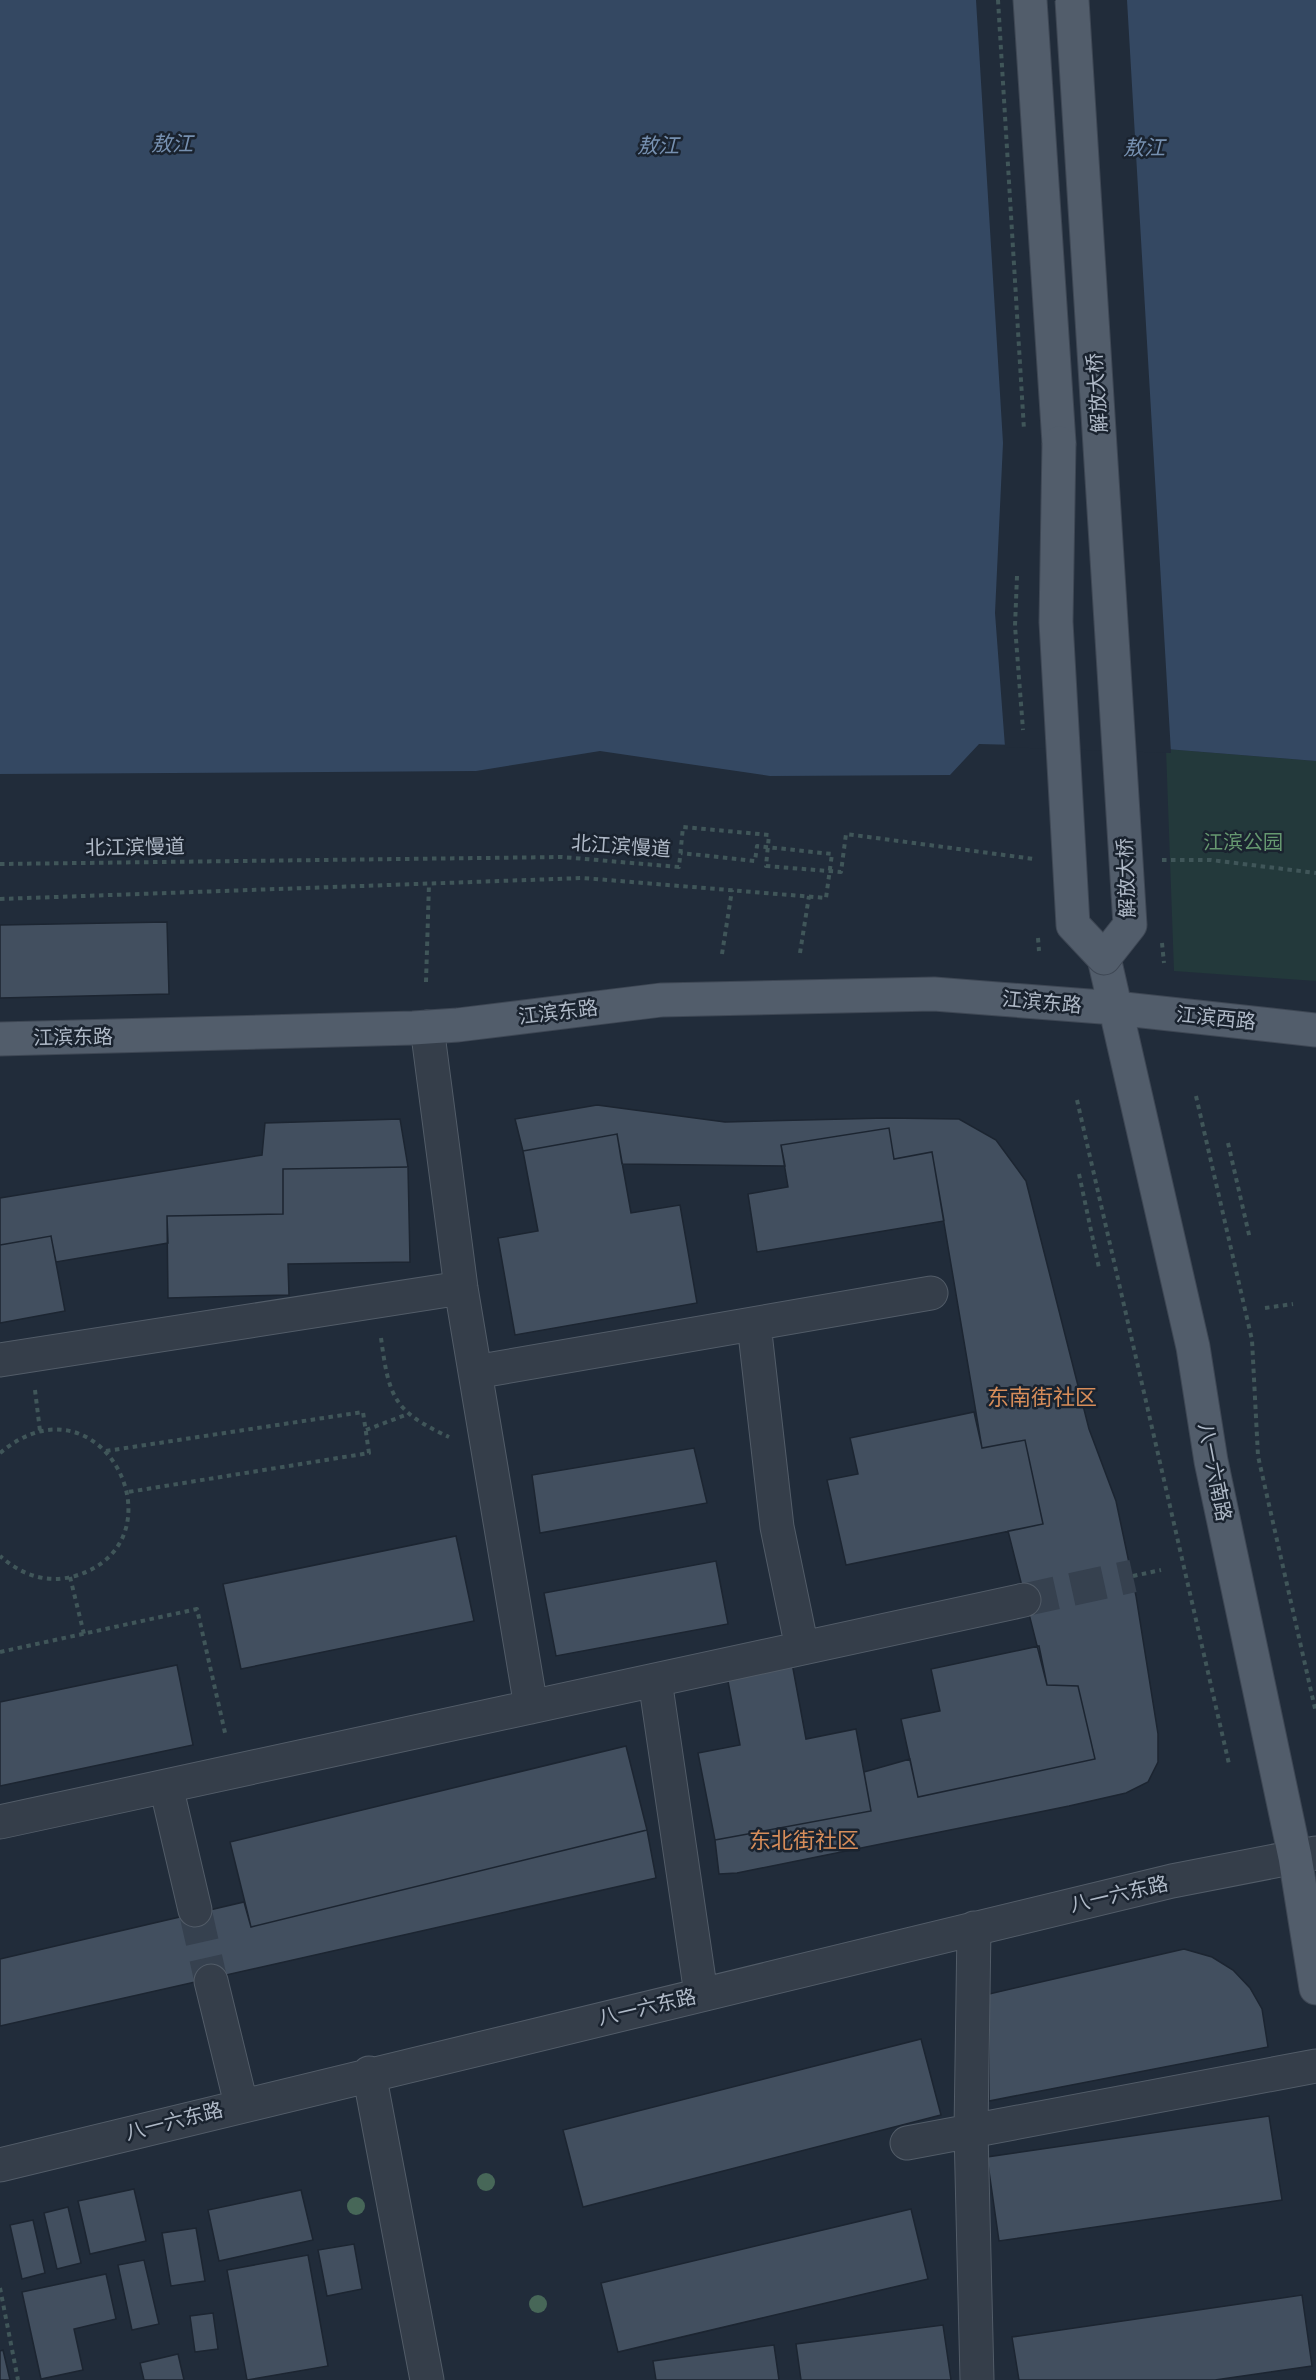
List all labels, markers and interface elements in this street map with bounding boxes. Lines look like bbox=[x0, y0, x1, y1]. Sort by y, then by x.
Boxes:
water label: 敖江 bbox=[151, 130, 195, 155]
water label: 敖江 bbox=[637, 132, 681, 157]
water label: 敖江 bbox=[1123, 134, 1167, 159]
street label: 解放大桥 bbox=[1081, 352, 1111, 434]
park label: 江滨公园 bbox=[1203, 829, 1283, 853]
street label: 北江滨慢道 bbox=[570, 830, 672, 860]
street label: 北江滨慢道 bbox=[85, 833, 185, 859]
street label: 解放大桥 bbox=[1112, 838, 1138, 918]
street label: 江滨东路 bbox=[1001, 986, 1083, 1016]
street label: 江滨东路 bbox=[517, 994, 599, 1028]
street label: 江滨西路 bbox=[1175, 1001, 1257, 1033]
street label: 江滨东路 bbox=[33, 1023, 113, 1049]
district label: 东南街社区 bbox=[987, 1383, 1097, 1409]
street label: 八一六南路 bbox=[1195, 1420, 1237, 1523]
district label: 东北街社区 bbox=[749, 1826, 859, 1852]
street label: 八一六东路 bbox=[1067, 1870, 1170, 1916]
street label: 八一六东路 bbox=[595, 1983, 698, 2029]
street label: 八一六东路 bbox=[122, 2096, 225, 2144]

